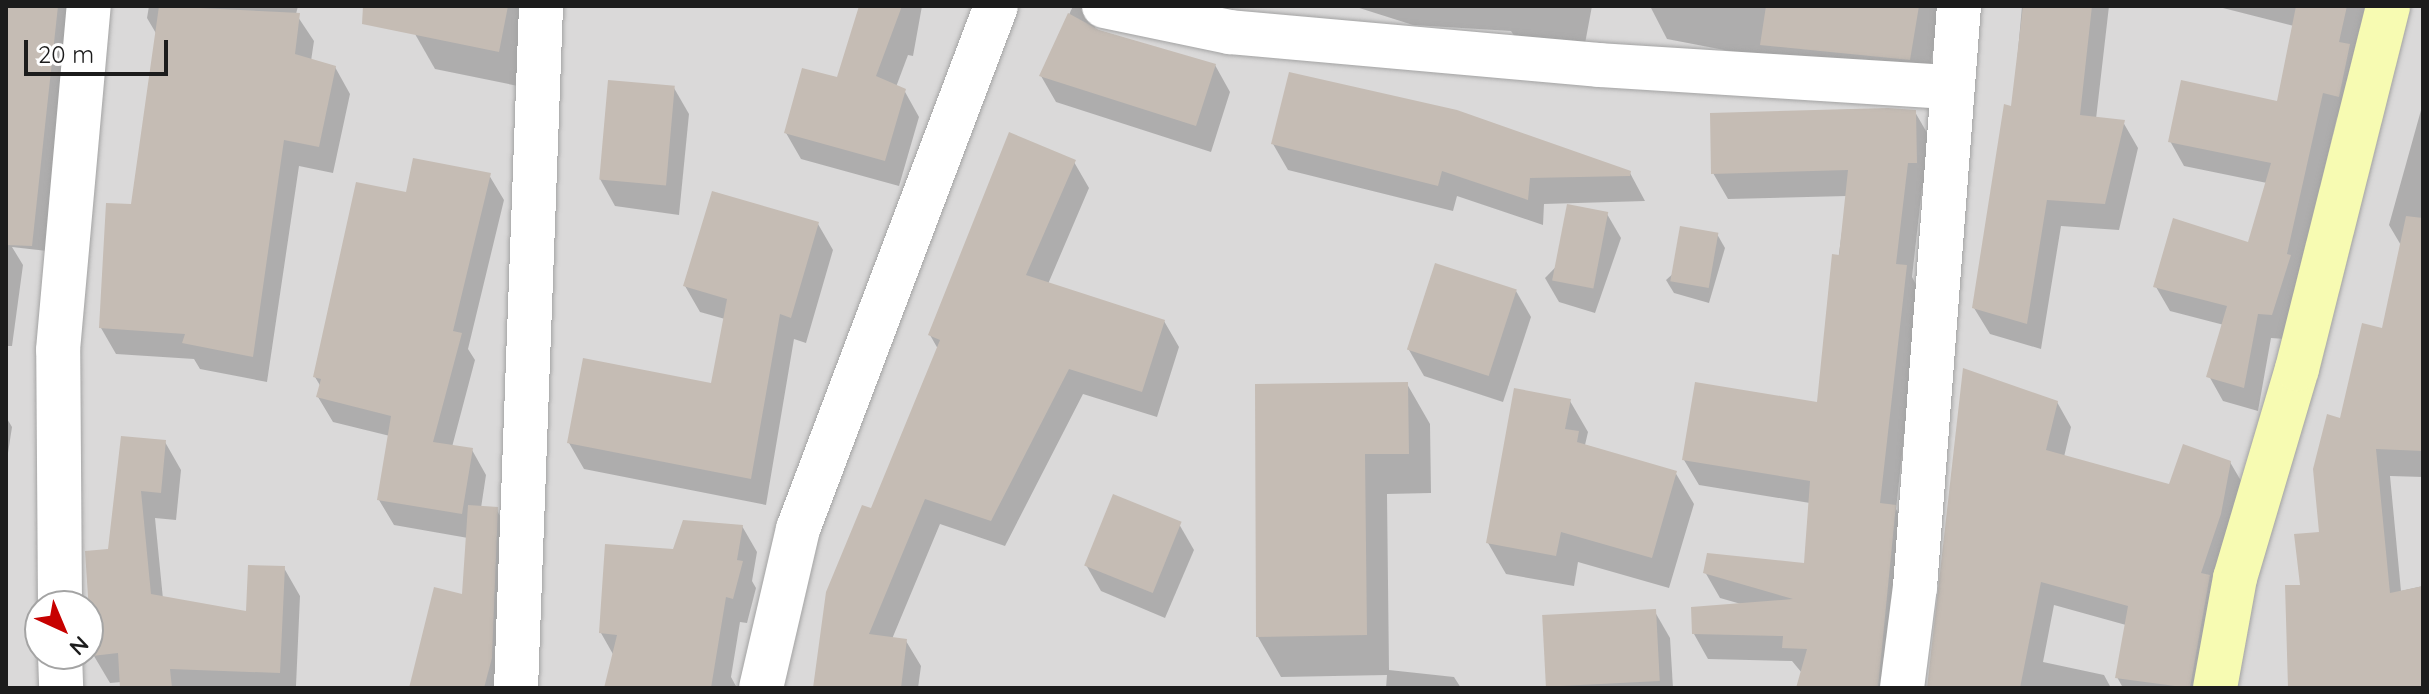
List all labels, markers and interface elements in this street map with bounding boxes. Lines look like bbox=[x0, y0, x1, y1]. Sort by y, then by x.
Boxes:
scale bar bbox=[28, 24, 172, 74]
text: 20 m bbox=[38, 39, 94, 69]
north arrow bbox=[24, 590, 104, 670]
text: N bbox=[64, 630, 95, 662]

